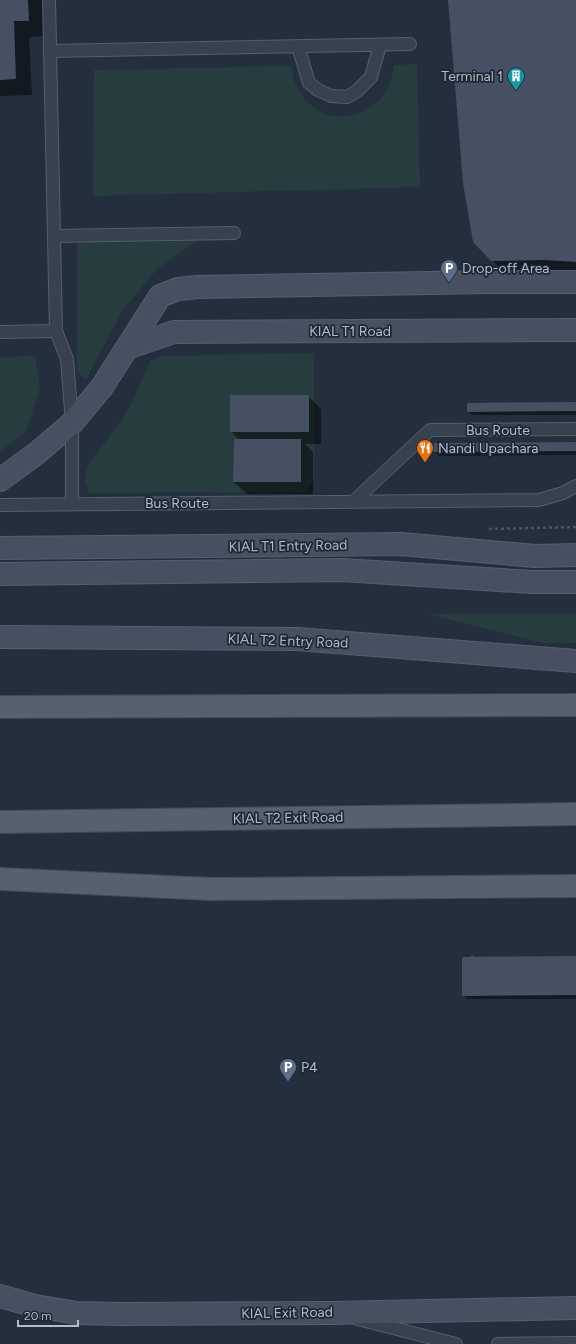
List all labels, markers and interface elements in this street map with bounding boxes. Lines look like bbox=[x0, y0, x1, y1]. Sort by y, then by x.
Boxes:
building icon: Terminal 1 bbox=[506, 66, 526, 91]
place label: Terminal 1 bbox=[441, 68, 503, 85]
parking icon: Drop-off Area bbox=[439, 258, 459, 283]
place label: Drop-off Area bbox=[462, 260, 550, 277]
street label: KIAL T1 Road bbox=[309, 323, 391, 340]
street label: Bus Route bbox=[466, 422, 530, 439]
restaurant icon: Nandi Upachara bbox=[415, 438, 435, 463]
place label: Nandi Upachara bbox=[438, 440, 538, 457]
street label: Bus Route bbox=[145, 495, 209, 512]
street label: KIAL T1 Entry Road bbox=[229, 536, 347, 556]
street label: KIAL T2 Entry Road bbox=[227, 630, 349, 652]
street label: KIAL T2 Exit Road bbox=[232, 809, 344, 827]
parking icon: P4 bbox=[278, 1057, 298, 1082]
place label: P4 bbox=[301, 1059, 318, 1076]
scale bar bbox=[18, 1302, 78, 1328]
street label: KIAL Exit Road bbox=[241, 1304, 333, 1322]
text: 20 m bbox=[24, 1309, 52, 1323]

